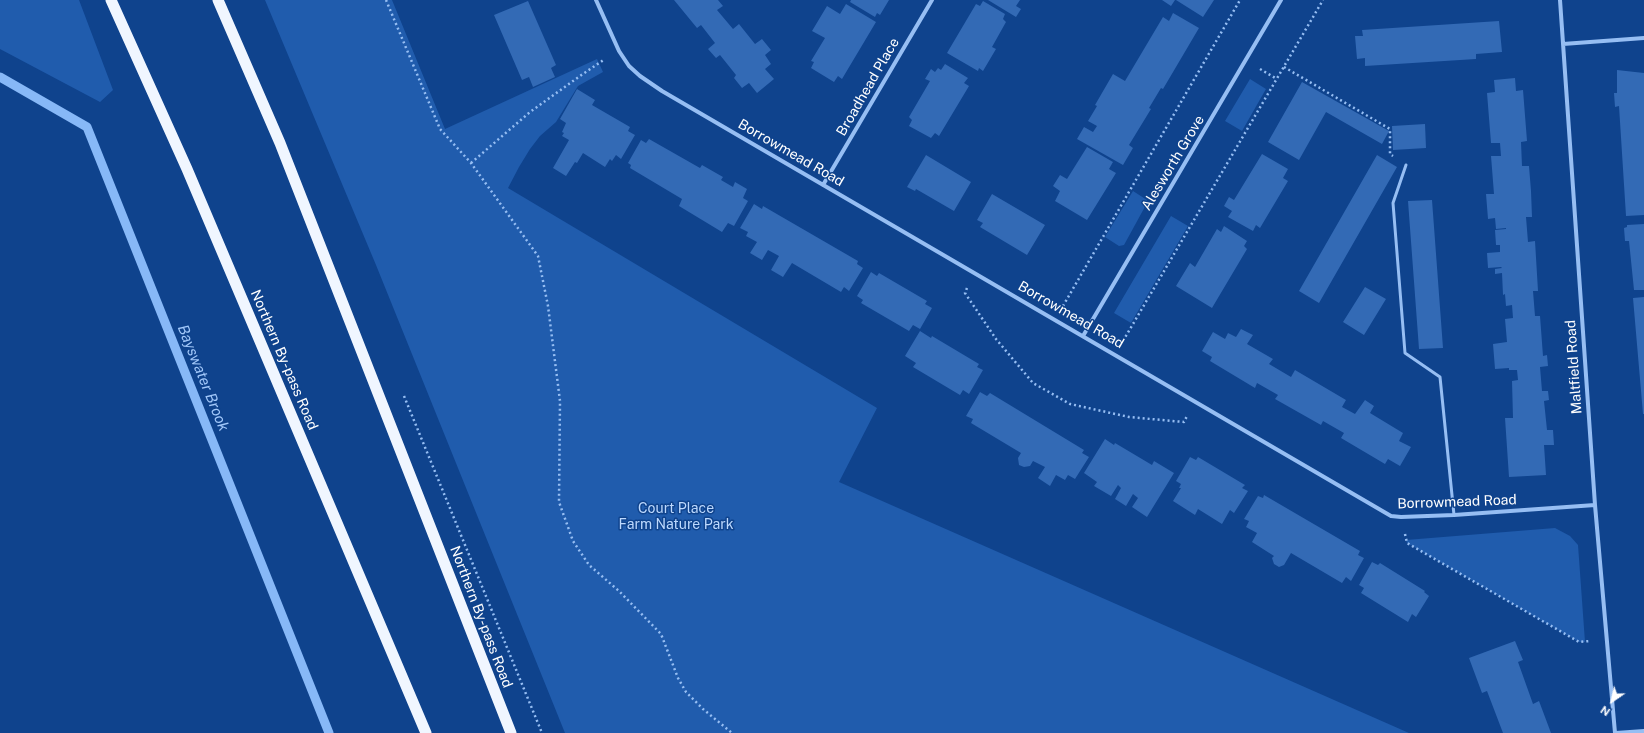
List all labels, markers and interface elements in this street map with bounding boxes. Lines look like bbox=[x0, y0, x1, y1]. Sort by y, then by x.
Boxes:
street label: Broadhead Place bbox=[833, 35, 903, 139]
street label: Alesworth Grove bbox=[1138, 112, 1208, 214]
street label: Borrowmead Road bbox=[735, 116, 847, 190]
street label: Borrowmead Road bbox=[1015, 278, 1127, 352]
street label: Northern By-pass Road bbox=[247, 287, 321, 433]
street label: Maltfield Road bbox=[1562, 319, 1586, 415]
water label: Bayswater Brook bbox=[173, 322, 233, 434]
street label: Borrowmead Road bbox=[1397, 492, 1517, 512]
park label: Court Place Farm Nature Park bbox=[619, 501, 733, 534]
street label: Northern By-pass Road bbox=[446, 544, 516, 690]
north arrow bbox=[1592, 681, 1632, 721]
text: N bbox=[1598, 704, 1612, 718]

